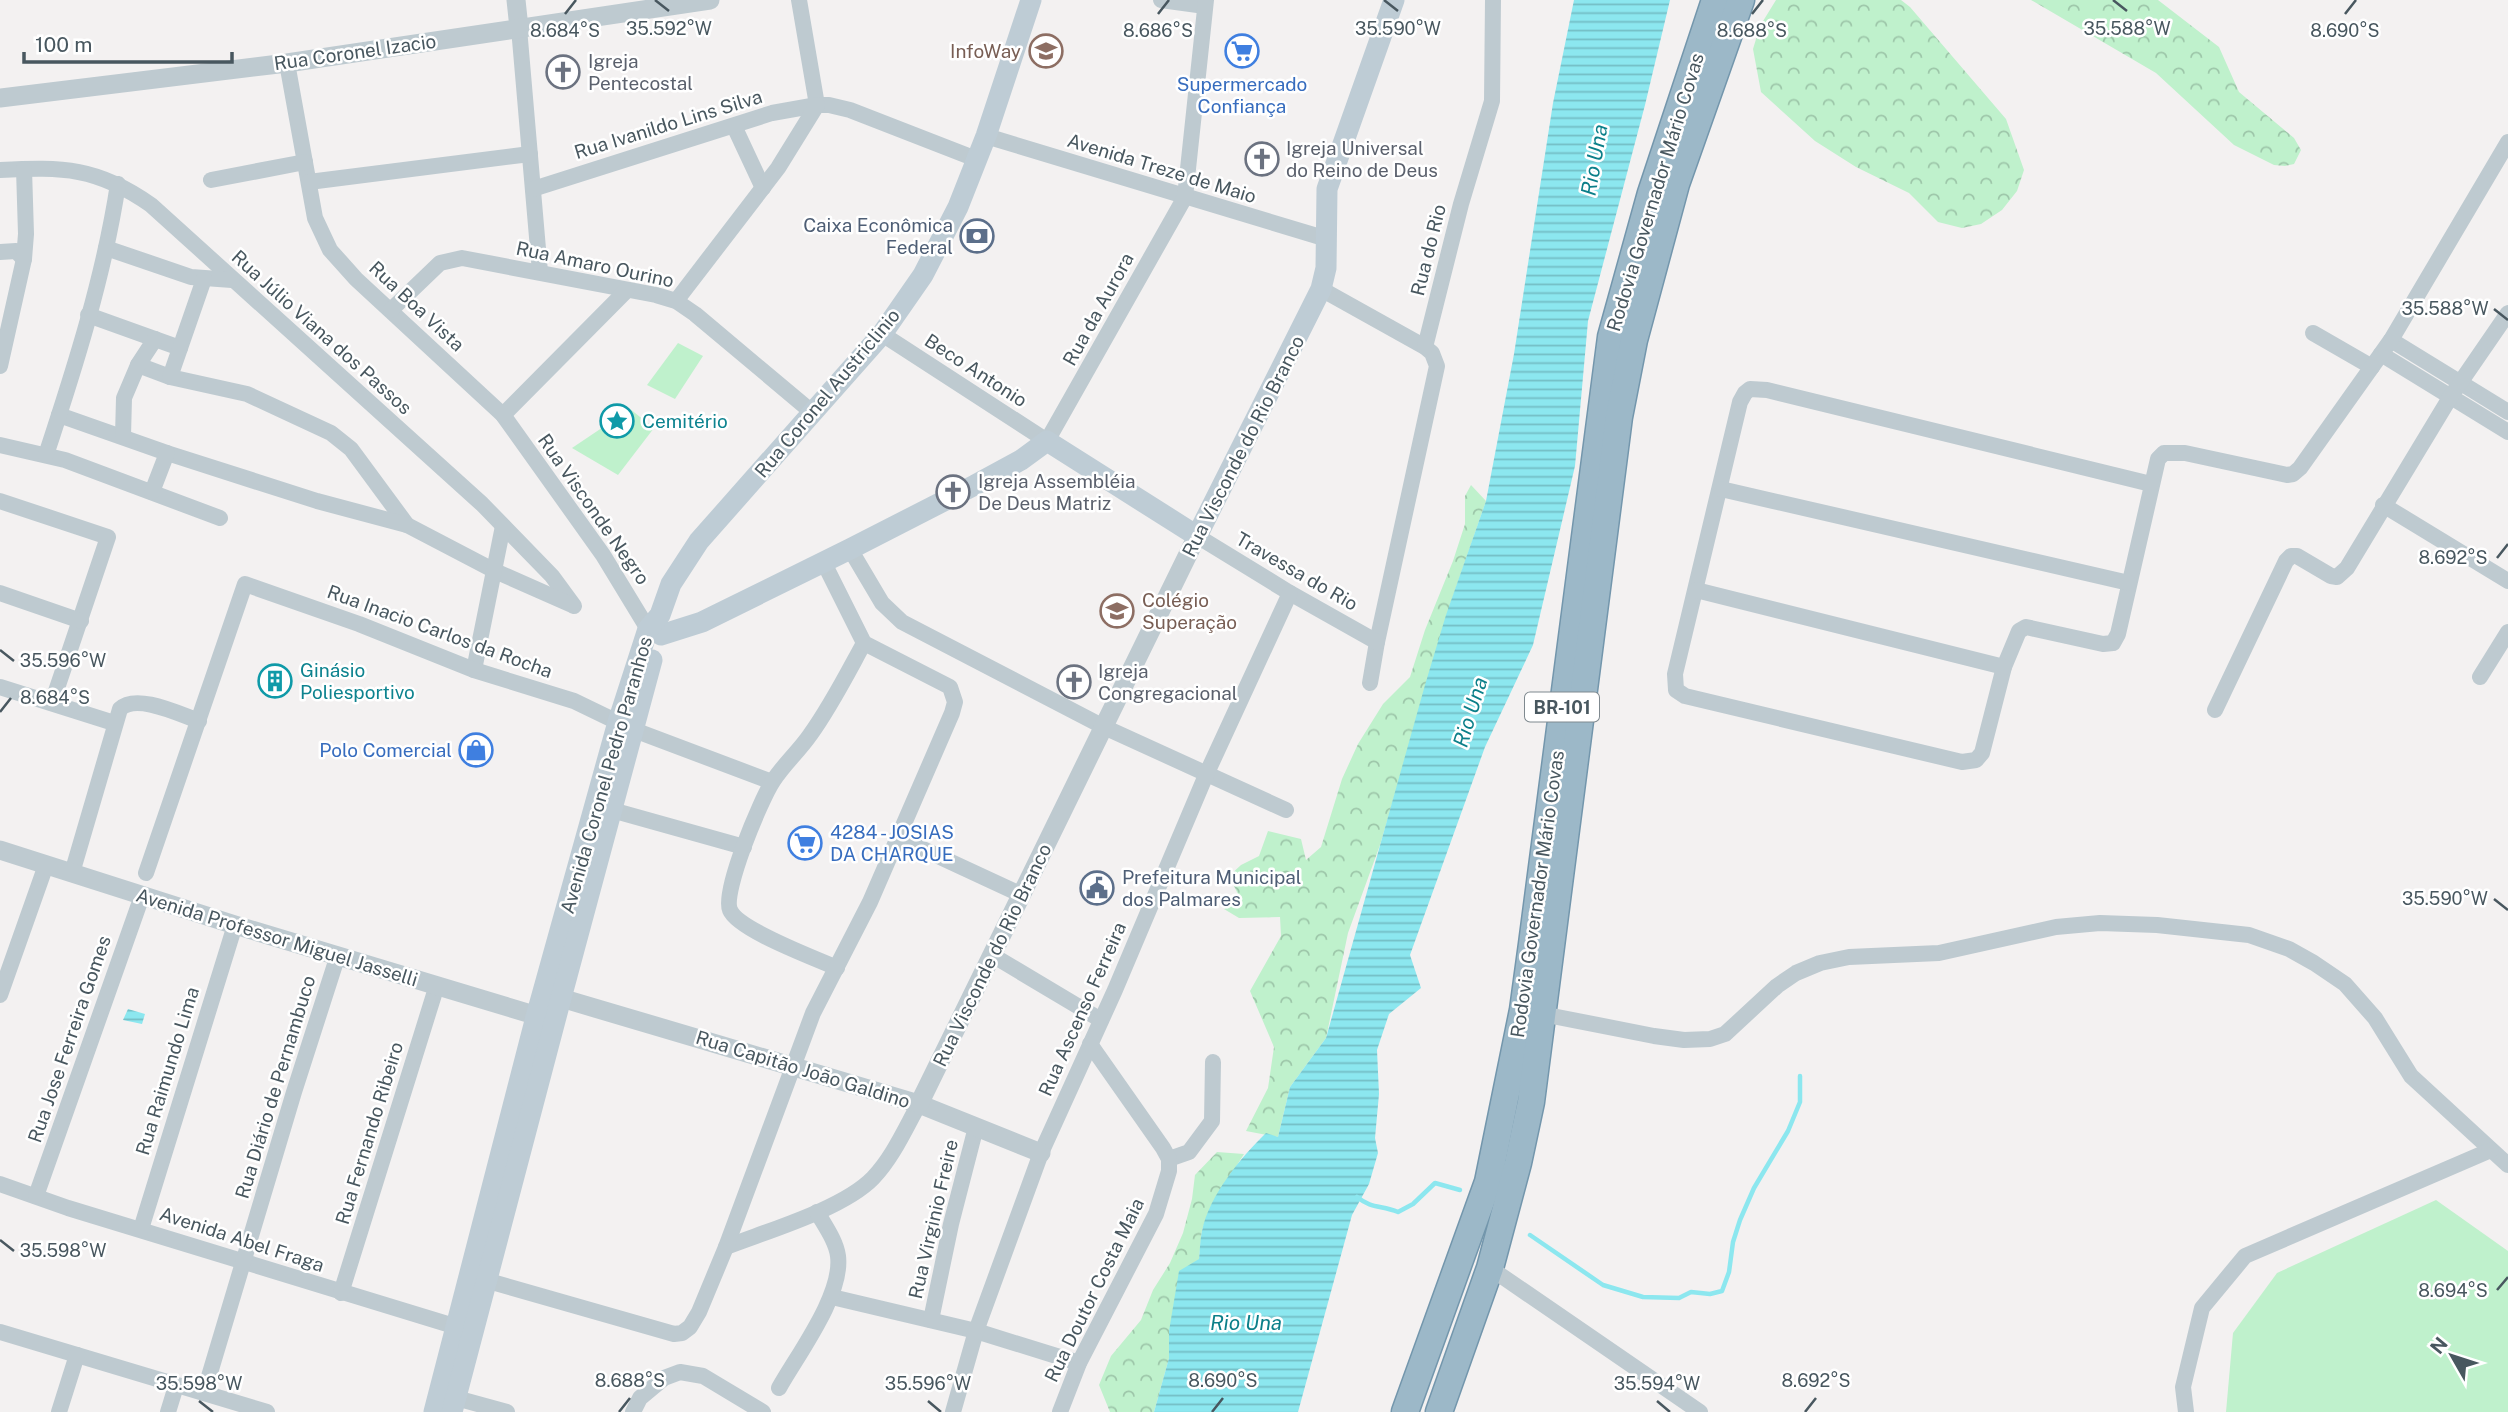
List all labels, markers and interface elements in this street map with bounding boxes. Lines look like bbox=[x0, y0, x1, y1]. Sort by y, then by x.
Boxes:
text: 35.592°W bbox=[626, 18, 712, 39]
text: 35.590°W bbox=[1355, 18, 1441, 39]
text: 35.588°W bbox=[2083, 18, 2171, 39]
text: 8.684°S bbox=[530, 20, 600, 41]
text: 8.686°S bbox=[1123, 20, 1193, 41]
text: 8.688°S bbox=[1717, 20, 1787, 41]
text: 8.690°S bbox=[2310, 20, 2380, 41]
scale bar bbox=[24, 21, 233, 65]
street label: Rua Coronel Izacio bbox=[272, 30, 438, 74]
text: 100 m bbox=[35, 32, 92, 57]
school or university icon: InfoWay bbox=[1027, 32, 1065, 70]
supermarket icon: Supermercado Confiança bbox=[1223, 32, 1261, 70]
place label: InfoWay bbox=[950, 40, 1021, 62]
place label: Igreja Pentecostal bbox=[588, 50, 693, 94]
street label: Rodovia Governador Mário Covas bbox=[1602, 50, 1708, 334]
church icon: Igreja Pentecostal bbox=[544, 53, 582, 91]
place label: Supermercado Confiança bbox=[1177, 73, 1307, 117]
street label: Rua Ivanildo Lins Silva bbox=[571, 85, 765, 163]
water label: Rio Una bbox=[1575, 122, 1613, 198]
street label: Avenida Treze de Maio bbox=[1065, 129, 1259, 207]
place label: Igreja Universal do Reino de Deus bbox=[1286, 137, 1438, 181]
church icon: Igreja Universal do Reino de Deus bbox=[1243, 140, 1281, 178]
street label: Rua do Rio bbox=[1406, 202, 1450, 298]
place label: Caixa Econômica Federal bbox=[803, 214, 953, 258]
bank icon: Caixa Econômica Federal bbox=[958, 217, 996, 255]
street label: Rua Amaro Ourino bbox=[514, 237, 676, 291]
street label: Rua Júlio Viana dos Passos bbox=[228, 245, 416, 419]
street label: Rua da Aurora bbox=[1058, 249, 1138, 369]
street label: Rua Boa Vista bbox=[365, 256, 469, 356]
text: 35.588°W bbox=[2401, 298, 2489, 319]
street label: Rua Coronel Austriclinio bbox=[750, 304, 904, 482]
street label: Beco Antonio bbox=[921, 329, 1031, 411]
street label: Rua Visconde do Rio Branco bbox=[1178, 332, 1308, 560]
place icon: Cemitério bbox=[598, 402, 636, 440]
place label: Cemitério bbox=[642, 410, 728, 432]
street label: Rua Visconde Negro bbox=[534, 429, 654, 589]
place label: Igreja Assembléia De Deus Matriz bbox=[978, 470, 1135, 514]
church icon: Igreja Assembléia De Deus Matriz bbox=[934, 473, 972, 511]
street label: Travessa do Rio bbox=[1232, 527, 1362, 615]
text: 8.692°S bbox=[2418, 547, 2488, 568]
street label: Rua Inacio Carlos da Rocha bbox=[324, 580, 556, 682]
place label: Colégio Superação bbox=[1142, 589, 1237, 633]
school or university icon: Colégio Superação bbox=[1098, 592, 1136, 630]
street label: Avenida Coronel Pedro Paranhos bbox=[556, 634, 656, 916]
text: 35.596°W bbox=[20, 650, 106, 671]
place label: Ginásio Poliesportivo bbox=[300, 659, 415, 703]
place label: Igreja Congregacional bbox=[1098, 660, 1237, 704]
building icon: Ginásio Poliesportivo bbox=[256, 662, 294, 700]
church icon: Igreja Congregacional bbox=[1055, 663, 1093, 701]
water label: Rio Una bbox=[1448, 674, 1492, 750]
text: 8.684°S bbox=[20, 687, 90, 708]
road number: BR-101 bbox=[1525, 692, 1599, 722]
shop icon: Polo Comercial bbox=[457, 731, 495, 769]
place label: Polo Comercial bbox=[319, 739, 452, 761]
street label: Rodovia Governador Mário Covas bbox=[1506, 749, 1568, 1039]
place label: 4284 - JOSIAS DA CHARQUE bbox=[830, 821, 954, 865]
supermarket icon: 4284 - JOSIAS DA CHARQUE bbox=[786, 824, 824, 862]
street label: Rua Visconde do Rio Branco bbox=[928, 840, 1056, 1070]
place label: Prefeitura Municipal dos Palmares bbox=[1122, 866, 1301, 910]
public building icon: Prefeitura Municipal dos Palmares bbox=[1078, 869, 1116, 907]
street label: Avenida Professor Miguel Jasselli bbox=[134, 884, 420, 990]
text: 35.590°W bbox=[2402, 888, 2488, 909]
street label: Rua Ascenso Ferreira bbox=[1034, 919, 1130, 1099]
street label: Rua Jose Ferreira Gomes bbox=[23, 933, 115, 1145]
street label: Rua Diário de Pernambuco bbox=[231, 973, 319, 1201]
street label: Rua Raimundo Lima bbox=[131, 984, 203, 1158]
street label: Rua Capitão João Galdino bbox=[693, 1026, 913, 1112]
street label: Rua Fernando Ribeiro bbox=[331, 1039, 407, 1227]
street label: Rua Virginio Freire bbox=[904, 1137, 962, 1301]
street label: Rua Doutor Costa Maia bbox=[1040, 1195, 1148, 1385]
street label: Avenida Abel Fraga bbox=[157, 1202, 327, 1276]
text: 35.598°W bbox=[20, 1240, 106, 1261]
text: 8.694°S bbox=[2418, 1280, 2488, 1301]
water label: Rio Una bbox=[1210, 1310, 1282, 1335]
north arrow bbox=[2417, 1321, 2487, 1391]
text: N bbox=[2426, 1333, 2452, 1358]
text: 8.688°S bbox=[595, 1370, 665, 1391]
text: 8.690°S bbox=[1188, 1370, 1258, 1391]
text: 8.692°S bbox=[1781, 1370, 1851, 1391]
text: 35.598°W bbox=[156, 1373, 242, 1394]
text: 35.596°W bbox=[885, 1373, 971, 1394]
text: 35.594°W bbox=[1614, 1373, 1700, 1394]

